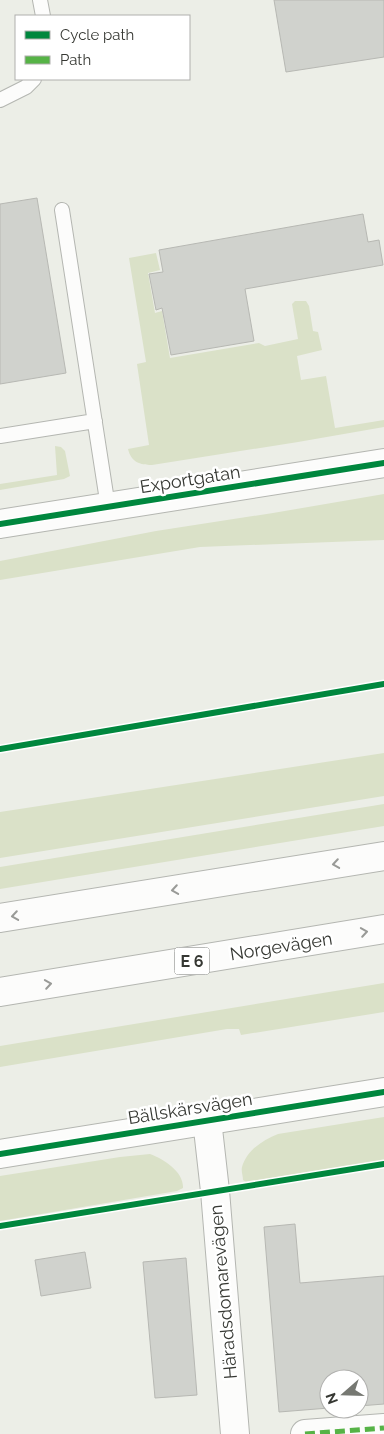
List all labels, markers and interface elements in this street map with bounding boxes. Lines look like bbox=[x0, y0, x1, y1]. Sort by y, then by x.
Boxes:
legend bbox=[15, 15, 190, 80]
text: Cycle path bbox=[60, 26, 134, 44]
text: Path bbox=[60, 51, 91, 69]
street label: Exportgatan bbox=[138, 461, 242, 497]
one-way arrow bbox=[332, 858, 340, 868]
one-way arrow bbox=[171, 884, 180, 894]
one-way arrow bbox=[11, 910, 19, 921]
street label: Norgevägen bbox=[228, 928, 334, 964]
one-way arrow bbox=[360, 928, 368, 938]
road number: E 6 bbox=[174, 948, 210, 974]
one-way arrow bbox=[44, 980, 52, 990]
street label: Bällskärsvägen bbox=[126, 1088, 254, 1128]
street label: Häradsdomarevägen bbox=[205, 1204, 241, 1380]
north arrow bbox=[319, 1369, 369, 1419]
text: N bbox=[322, 1391, 341, 1406]

